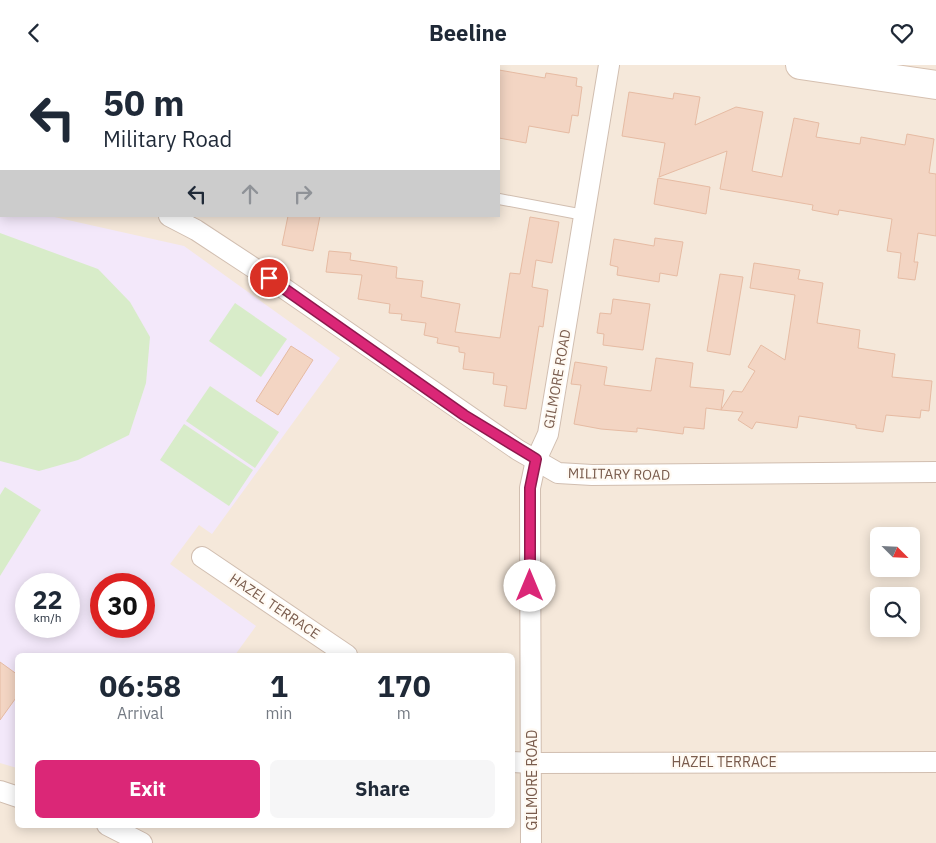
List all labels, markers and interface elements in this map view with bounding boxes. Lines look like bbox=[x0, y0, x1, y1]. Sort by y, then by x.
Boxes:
text: Beeline bbox=[429, 18, 507, 47]
icon: back bbox=[20, 19, 48, 47]
icon: heart bbox=[888, 19, 916, 47]
text: 50 m bbox=[103, 80, 185, 126]
icon: left bbox=[20, 85, 85, 150]
text: Military Road bbox=[103, 124, 232, 153]
icon: left bbox=[183, 180, 211, 208]
icon: ahead bbox=[236, 180, 264, 208]
icon: right bbox=[289, 180, 317, 208]
pin bbox=[248, 257, 290, 299]
icon: arrive bbox=[255, 264, 283, 292]
street label: GILMORE ROAD bbox=[539, 328, 575, 430]
street label: MILITARY ROAD bbox=[568, 464, 670, 484]
north arrow bbox=[870, 527, 920, 577]
map controls bbox=[870, 527, 920, 637]
position arrow bbox=[503, 559, 555, 611]
street label: HAZEL TERRACE bbox=[226, 569, 324, 643]
speed limit sign: 30 bbox=[90, 573, 155, 638]
text: 22 bbox=[32, 583, 63, 616]
button: search bbox=[870, 587, 920, 637]
text: km/h bbox=[33, 610, 62, 625]
text: 06:58 bbox=[99, 666, 181, 705]
text: 1 bbox=[270, 666, 288, 705]
text: 170 bbox=[377, 666, 431, 705]
text: Arrival bbox=[117, 703, 164, 723]
text: min bbox=[265, 703, 292, 723]
text: m bbox=[397, 703, 411, 723]
street label: GILMORE ROAD bbox=[523, 730, 541, 830]
street label: HAZEL TERRACE bbox=[671, 753, 777, 771]
button: Exit bbox=[35, 760, 260, 818]
button: Share bbox=[270, 760, 495, 818]

